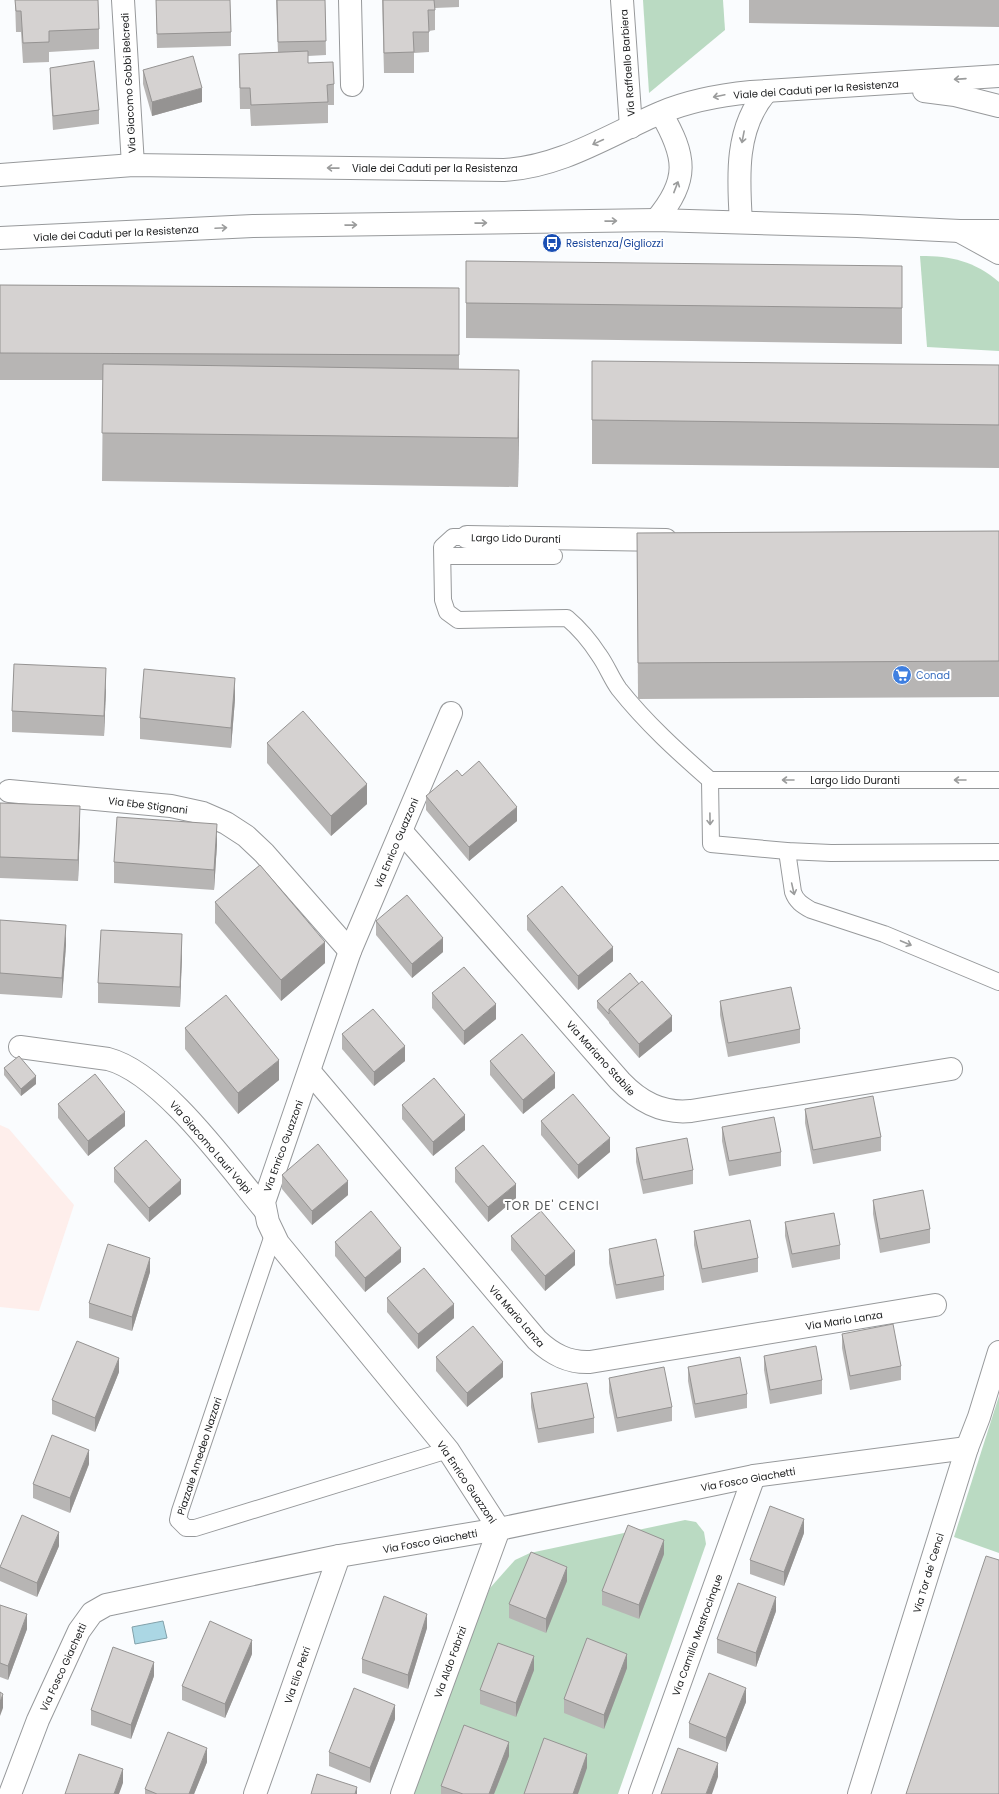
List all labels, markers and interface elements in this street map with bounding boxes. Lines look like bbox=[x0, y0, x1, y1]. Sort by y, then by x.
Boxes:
street label: Via Raffaello Barbiera bbox=[616, 9, 639, 117]
street label: Via Giacomo Gobbi Belcredi bbox=[117, 13, 140, 153]
one-way arrow bbox=[954, 75, 967, 82]
street label: Viale dei Caduti per la Resistenza bbox=[733, 76, 899, 103]
one-way arrow bbox=[713, 93, 726, 101]
one-way arrow bbox=[739, 130, 747, 143]
one-way arrow bbox=[592, 139, 604, 146]
street label: Viale dei Caduti per la Resistenza bbox=[352, 161, 518, 176]
one-way arrow bbox=[327, 164, 340, 172]
one-way arrow bbox=[673, 181, 681, 193]
one-way arrow bbox=[604, 217, 617, 225]
one-way arrow bbox=[474, 219, 487, 227]
one-way arrow bbox=[344, 221, 357, 229]
street label: Viale dei Caduti per la Resistenza bbox=[33, 222, 199, 245]
one-way arrow bbox=[214, 224, 227, 232]
bus stop icon: Resistenza/Gigliozzi bbox=[541, 232, 563, 254]
place label: Resistenza/Gigliozzi bbox=[566, 236, 663, 251]
street label: Largo Lido Duranti bbox=[471, 530, 561, 547]
supermarket icon: Conad bbox=[891, 664, 913, 686]
place label: Conad bbox=[916, 668, 950, 683]
street label: Largo Lido Duranti bbox=[810, 773, 900, 788]
one-way arrow bbox=[782, 776, 795, 784]
one-way arrow bbox=[954, 776, 967, 784]
street label: Via Ebe Stignani bbox=[107, 793, 189, 818]
street label: Via Enrico Guazzoni bbox=[371, 796, 422, 891]
one-way arrow bbox=[707, 812, 714, 825]
one-way arrow bbox=[789, 883, 797, 896]
one-way arrow bbox=[900, 940, 912, 948]
street label: Via Mariano Stabile bbox=[563, 1017, 639, 1099]
street label: Via Giacomo Lauri Volpi bbox=[166, 1098, 255, 1197]
street label: Via Enrico Guazzoni bbox=[260, 1098, 307, 1194]
district label: TOR DE' CENCI bbox=[504, 1197, 600, 1214]
street label: Via Mario Lanza bbox=[485, 1282, 548, 1351]
street label: Via Mario Lanza bbox=[804, 1307, 884, 1334]
street label: Piazzale Amedeo Nazzari bbox=[173, 1395, 226, 1517]
street label: Via Enrico Guazzoni bbox=[433, 1438, 500, 1527]
street label: Via Fosco Giachetti bbox=[700, 1464, 797, 1495]
street label: Via Fosco Giachetti bbox=[382, 1526, 479, 1557]
street label: Via Tor de' Cenci bbox=[909, 1531, 948, 1615]
street label: Via Camillo Mastrocinque bbox=[668, 1572, 726, 1698]
street label: Via Fosco Giachetti bbox=[36, 1621, 91, 1714]
street label: Via Aldo Fabrizi bbox=[431, 1624, 470, 1700]
street label: Via Elio Petri bbox=[281, 1645, 314, 1706]

